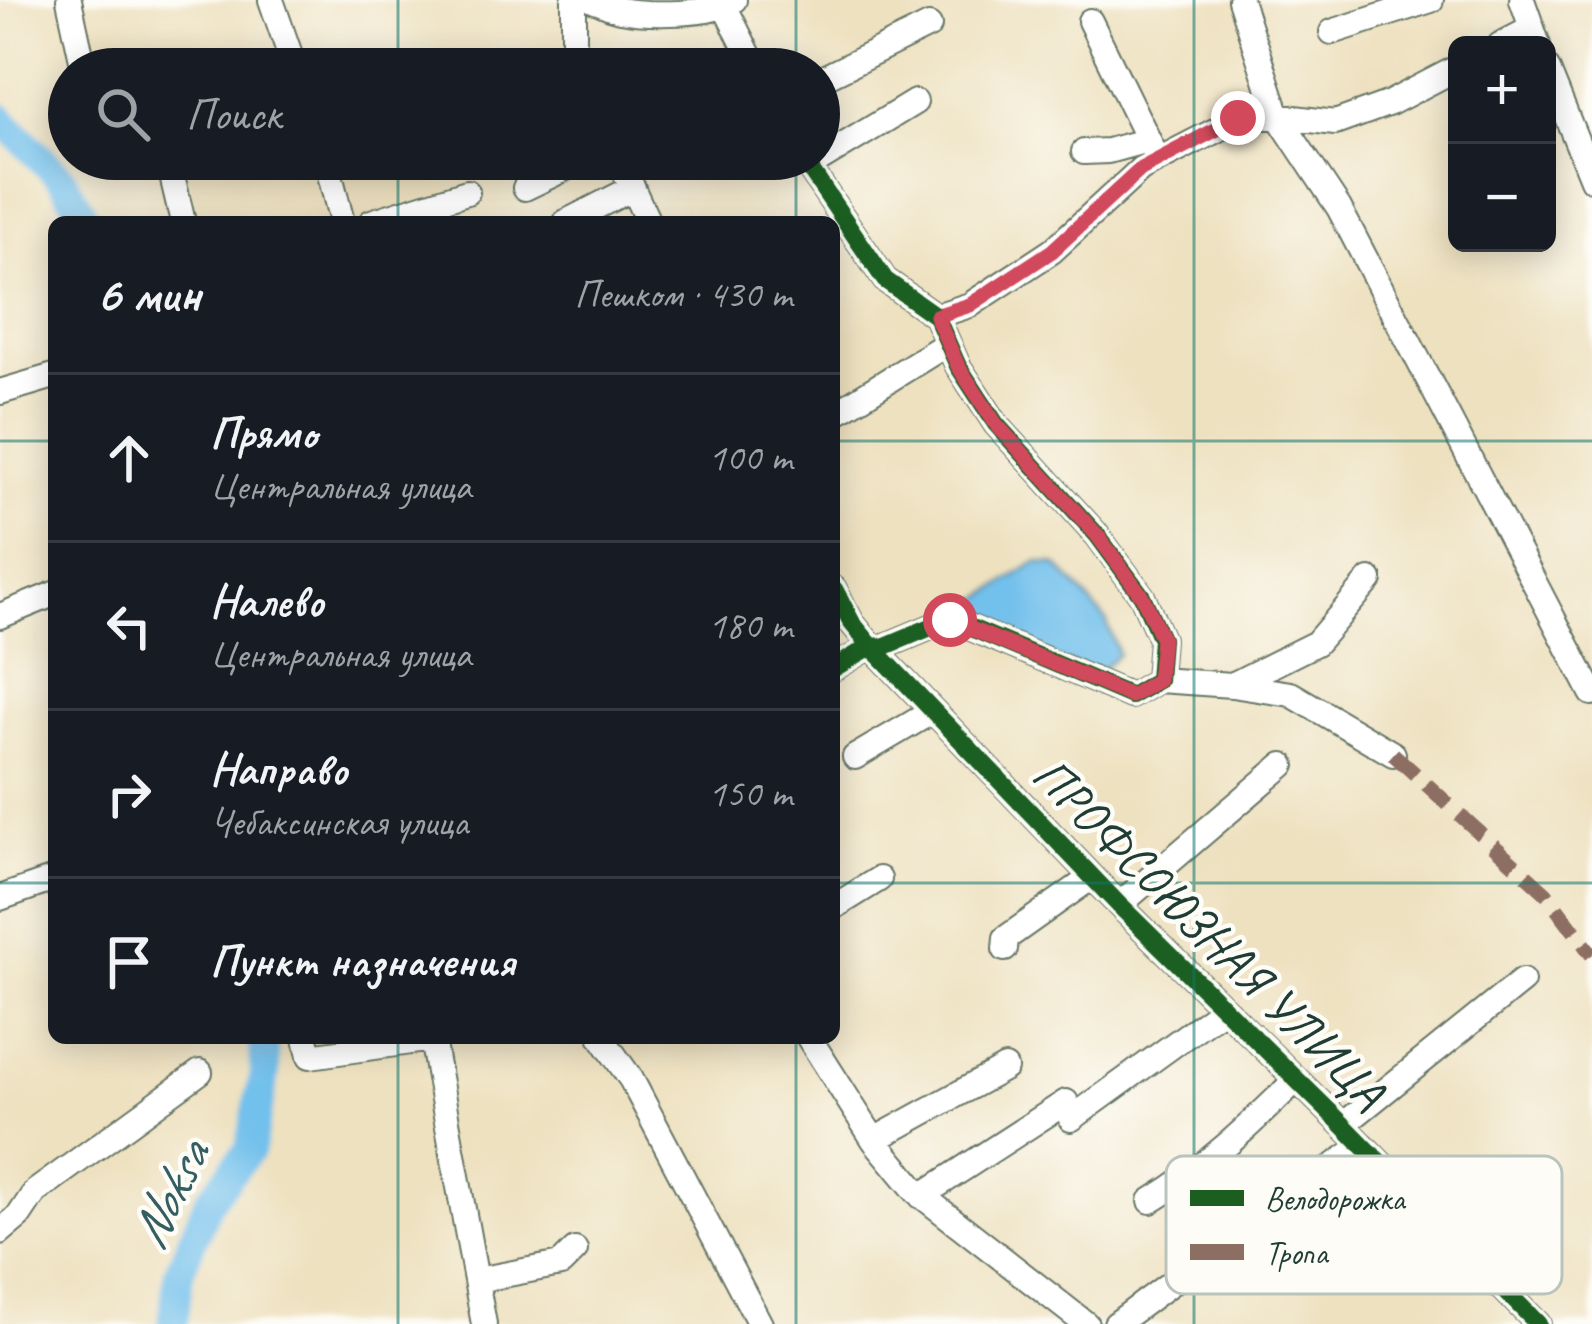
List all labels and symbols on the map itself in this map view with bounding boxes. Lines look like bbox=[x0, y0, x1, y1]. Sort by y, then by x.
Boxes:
route end bbox=[1211, 91, 1265, 145]
route start bbox=[923, 593, 977, 647]
street label: ПРОФСОЮЗНАЯ УЛИЦА bbox=[1019, 743, 1400, 1124]
water label: Noksa bbox=[113, 1126, 226, 1259]
legend bbox=[1166, 1156, 1562, 1294]
text: Велодорожка bbox=[1265, 1178, 1406, 1220]
text: Тропа bbox=[1265, 1232, 1329, 1274]

